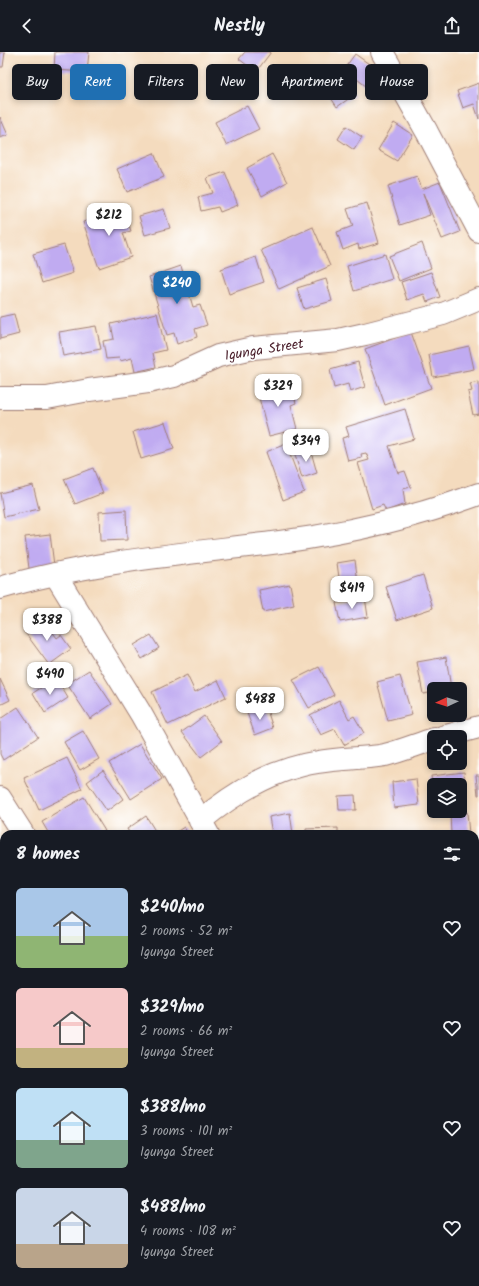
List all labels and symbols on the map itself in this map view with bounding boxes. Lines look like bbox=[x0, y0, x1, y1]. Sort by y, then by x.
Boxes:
pin: $212 bbox=[85, 203, 133, 237]
pin: $240 bbox=[153, 271, 201, 305]
street label: Igunga Street bbox=[223, 333, 306, 367]
pin: $329 bbox=[254, 374, 302, 408]
pin: $349 bbox=[282, 429, 330, 463]
pin: $419 bbox=[328, 576, 376, 610]
pin: $388 bbox=[23, 608, 71, 642]
pin: $490 bbox=[26, 662, 74, 696]
north arrow bbox=[427, 682, 467, 722]
pin: $488 bbox=[236, 687, 284, 721]

